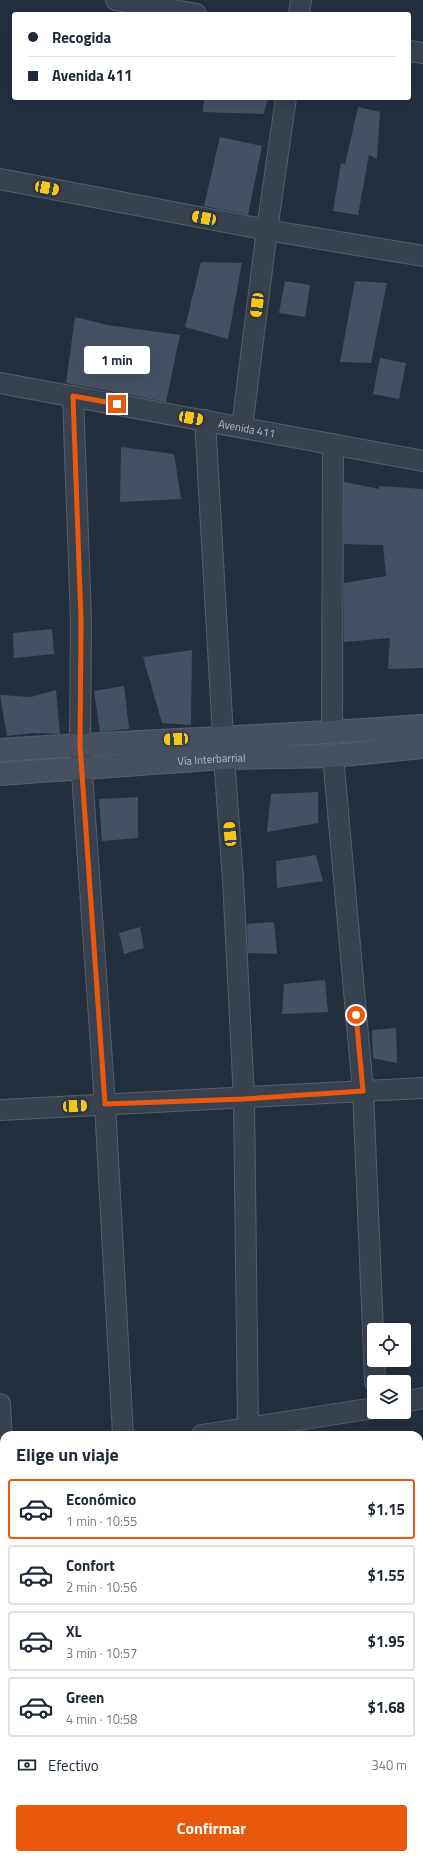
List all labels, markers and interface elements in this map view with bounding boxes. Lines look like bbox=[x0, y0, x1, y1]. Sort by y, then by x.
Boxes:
text: Recogida bbox=[52, 26, 111, 49]
text: Avenida 411 bbox=[52, 64, 132, 87]
car bbox=[34, 180, 60, 196]
car bbox=[191, 210, 217, 226]
car bbox=[250, 292, 264, 318]
callout: 1 min bbox=[84, 346, 150, 374]
text: 1 min bbox=[101, 350, 133, 370]
route end bbox=[108, 395, 126, 413]
car bbox=[178, 410, 204, 426]
street label: Avenida 411 bbox=[217, 415, 277, 442]
car bbox=[164, 732, 188, 746]
street label: Vía Interbarrial bbox=[177, 750, 246, 769]
car bbox=[223, 822, 237, 846]
route start bbox=[347, 1006, 365, 1024]
car bbox=[63, 1099, 87, 1113]
map controls bbox=[367, 1323, 411, 1419]
button: locate bbox=[367, 1323, 411, 1367]
button: layers bbox=[367, 1375, 411, 1419]
text: Elige un viaje bbox=[16, 1441, 119, 1468]
text: Económico bbox=[66, 1488, 136, 1511]
icon: car bbox=[18, 1491, 54, 1527]
text: $1.15 bbox=[368, 1498, 405, 1521]
text: 1 min · 10:55 bbox=[66, 1511, 137, 1531]
text: Confort bbox=[66, 1554, 115, 1577]
icon: car bbox=[18, 1557, 54, 1593]
text: $1.55 bbox=[368, 1564, 405, 1587]
text: 2 min · 10:56 bbox=[66, 1577, 137, 1597]
text: XL bbox=[66, 1620, 82, 1643]
icon: car bbox=[18, 1623, 54, 1659]
text: $1.95 bbox=[368, 1630, 405, 1653]
text: 3 min · 10:57 bbox=[66, 1643, 137, 1663]
text: Green bbox=[66, 1686, 104, 1709]
icon: car bbox=[18, 1689, 54, 1725]
text: $1.68 bbox=[368, 1696, 405, 1719]
text: 4 min · 10:58 bbox=[66, 1709, 137, 1729]
icon: cash bbox=[16, 1754, 38, 1776]
text: Efectivo bbox=[48, 1754, 99, 1777]
text: 340 m bbox=[371, 1755, 407, 1775]
button: Confirmar bbox=[16, 1805, 407, 1851]

